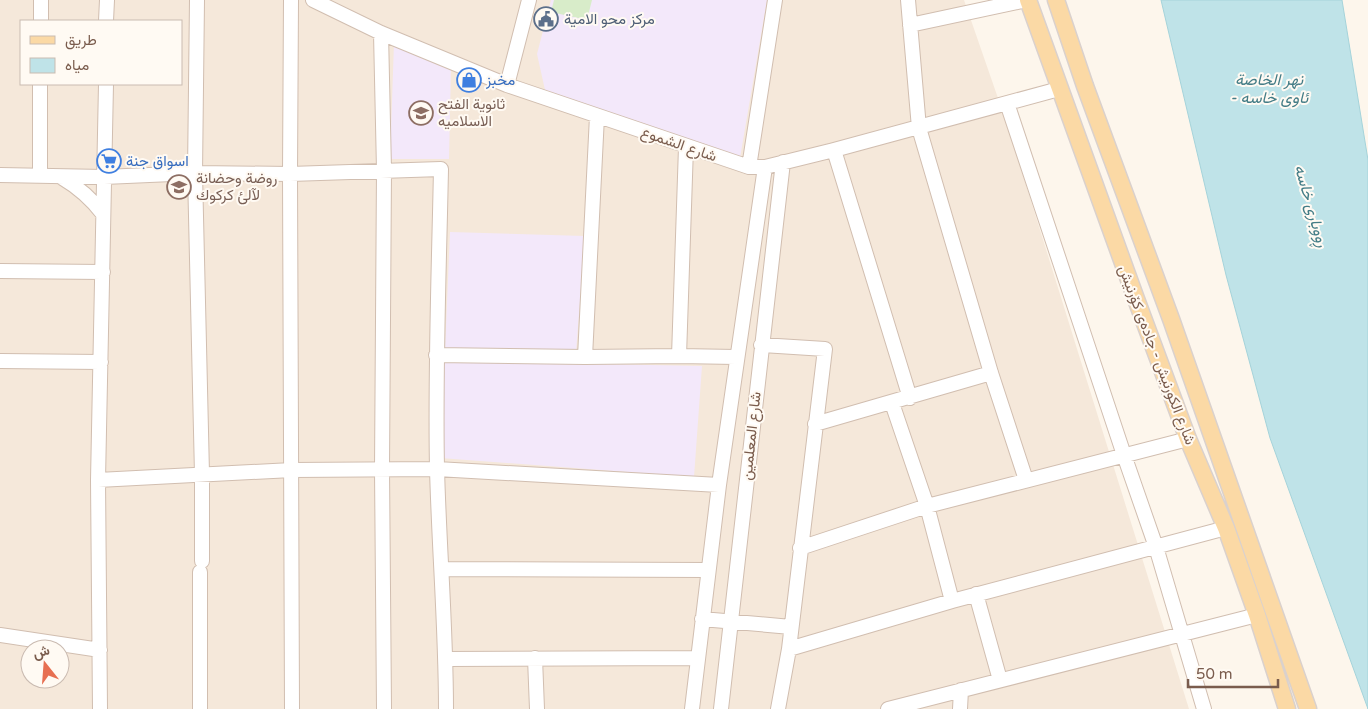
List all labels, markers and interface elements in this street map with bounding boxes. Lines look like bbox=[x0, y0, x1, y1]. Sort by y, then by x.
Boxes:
public building icon: مركز محو الامية bbox=[533, 6, 559, 32]
place label: مركز محو الامية bbox=[564, 10, 655, 28]
legend bbox=[20, 20, 182, 85]
text: طريق bbox=[65, 31, 97, 50]
text: مياه bbox=[65, 56, 89, 74]
shop icon: مخبز bbox=[456, 67, 482, 93]
water label: نهر الخاصة - ئاوی خاسە bbox=[1230, 70, 1310, 108]
place label: مخبز bbox=[485, 71, 515, 89]
place label: ثانوية الفتح الاسلاميه bbox=[438, 95, 505, 130]
school or university icon: ثانوية الفتح الاسلاميه bbox=[408, 100, 434, 126]
street label: شارع الشموع bbox=[638, 123, 719, 167]
supermarket icon: اسواق جنة bbox=[96, 148, 122, 174]
place label: اسواق جنة bbox=[126, 152, 189, 170]
water label: ڕووباری خاسە bbox=[1287, 162, 1332, 251]
place label: روضة وحضانة لآلئ كركوك bbox=[196, 169, 277, 205]
school or university icon: روضة وحضانة لآلئ كركوك bbox=[166, 174, 192, 200]
street label: شارع الكورنيش - جادەی کۆرنیش bbox=[1113, 263, 1200, 448]
street label: شارع المعلمين bbox=[737, 391, 767, 482]
north arrow bbox=[20, 639, 70, 689]
text: ش bbox=[31, 641, 52, 663]
scale bar bbox=[1188, 656, 1278, 688]
text: 50 m bbox=[1196, 665, 1233, 683]

